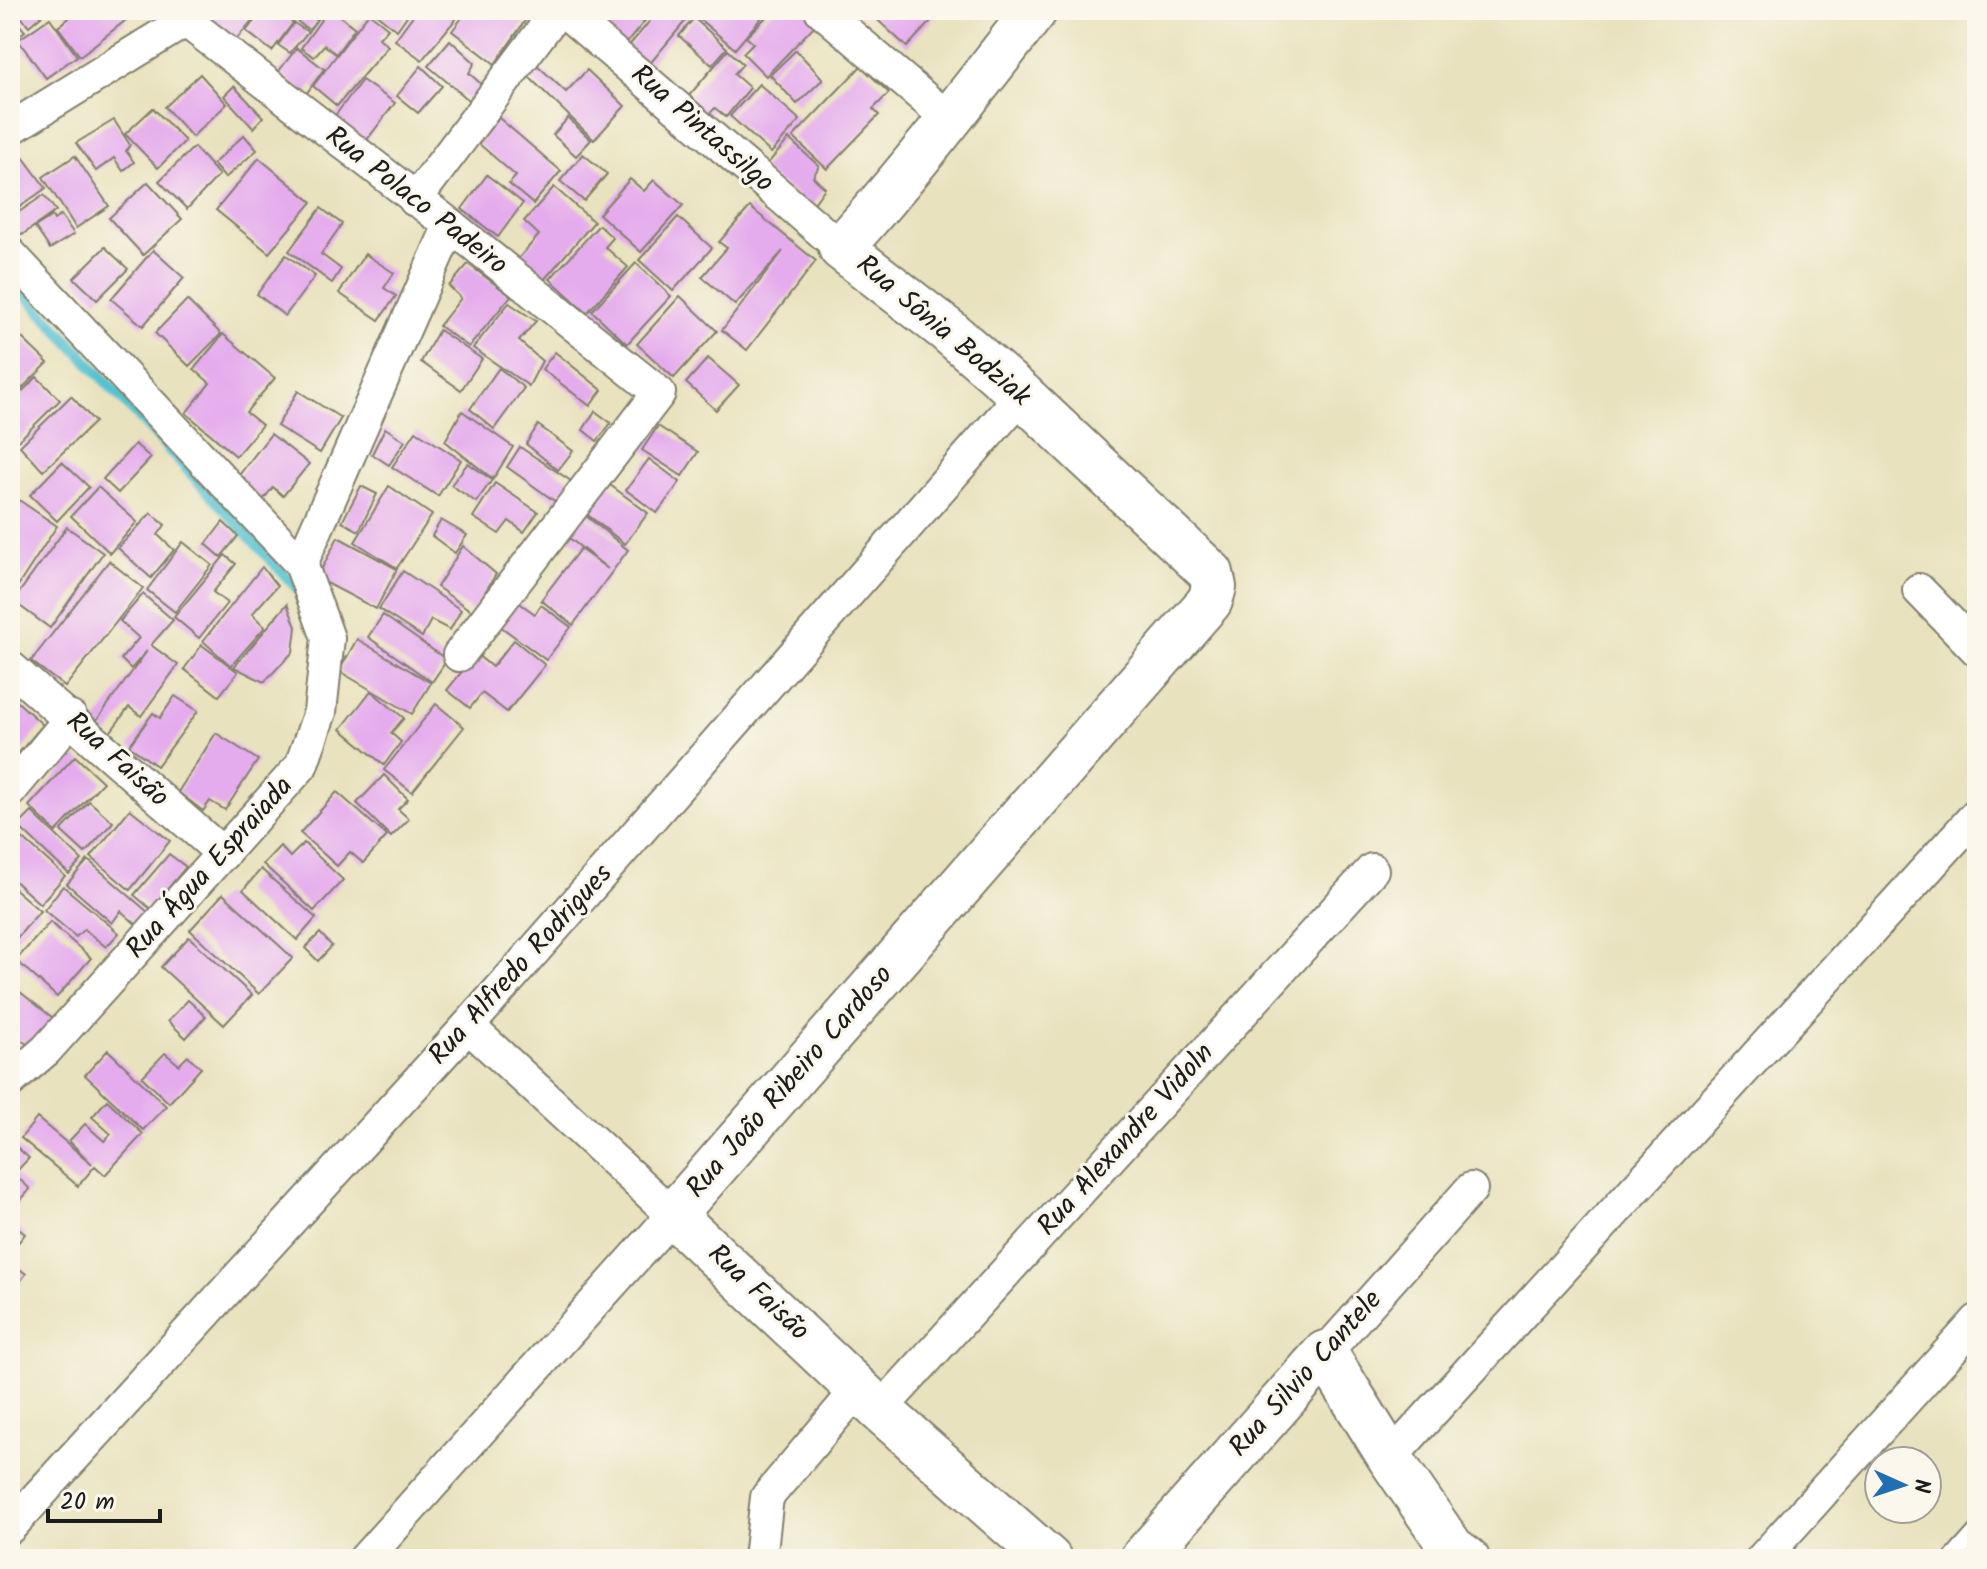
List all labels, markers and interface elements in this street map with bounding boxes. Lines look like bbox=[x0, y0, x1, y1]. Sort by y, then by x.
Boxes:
street label: Rua Pintassilgo bbox=[620, 54, 784, 204]
street label: Rua Polaco Padeiro bbox=[315, 115, 517, 287]
street label: Rua Sônia Bodziak bbox=[845, 244, 1041, 419]
street label: Rua Faisão bbox=[55, 701, 179, 819]
street label: Rua Água Espraiada bbox=[115, 766, 305, 970]
street label: Rua Alfredo Rodrigues bbox=[418, 854, 624, 1076]
street label: Rua João Ribeiro Cardoso bbox=[675, 955, 905, 1209]
street label: Rua Alexandre Vidoln bbox=[1026, 1033, 1226, 1247]
street label: Rua Faisão bbox=[696, 1233, 820, 1353]
street label: Rua Silvio Cantele bbox=[1218, 1280, 1394, 1468]
north arrow bbox=[1863, 1445, 1943, 1525]
scale bar bbox=[48, 1473, 160, 1523]
text: N bbox=[1903, 1478, 1938, 1494]
text: 20 m bbox=[60, 1483, 115, 1522]

